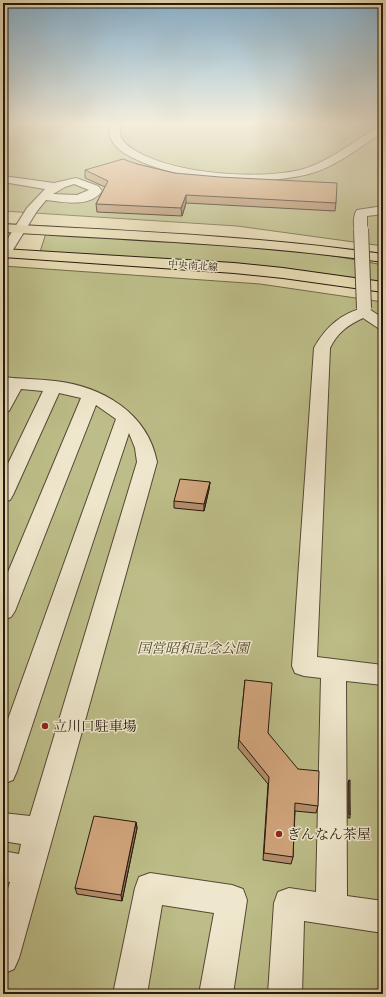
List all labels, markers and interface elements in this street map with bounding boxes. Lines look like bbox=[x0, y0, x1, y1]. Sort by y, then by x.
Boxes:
street label: 中央南北線 bbox=[168, 257, 218, 275]
park label: 国営昭和記念公園 bbox=[137, 640, 251, 659]
place label: 立川口駐車場 bbox=[53, 718, 137, 737]
marker: 立川口駐車場 bbox=[40, 721, 50, 731]
place label: ぎんなん茶屋 bbox=[287, 826, 371, 845]
marker: ぎんなん茶屋 bbox=[274, 829, 284, 839]

